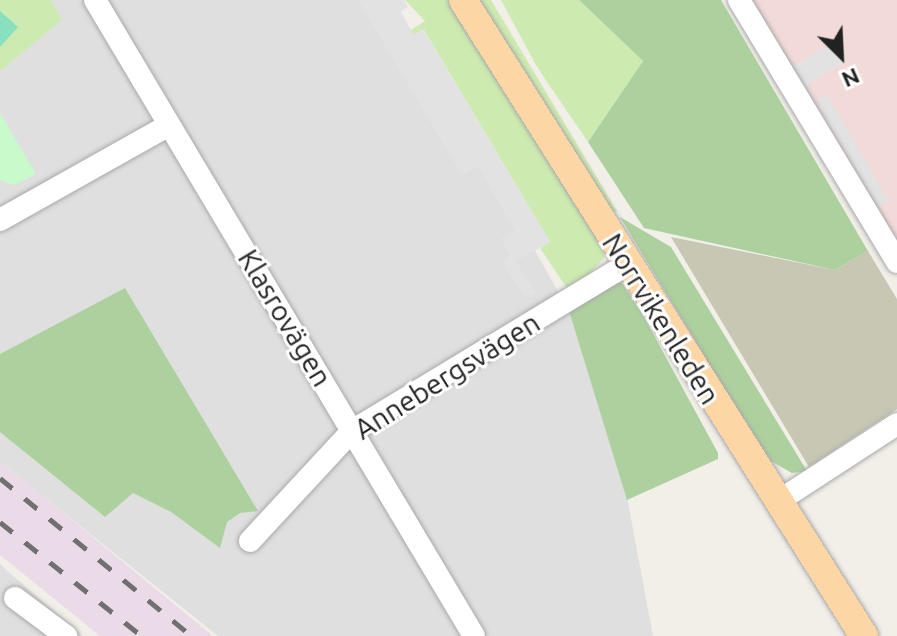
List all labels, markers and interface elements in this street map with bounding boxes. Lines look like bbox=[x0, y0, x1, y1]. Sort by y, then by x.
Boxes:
north arrow bbox=[801, 16, 881, 96]
text: N bbox=[838, 64, 864, 93]
street label: Norrvikenleden bbox=[595, 228, 727, 410]
street label: Klasrovägen bbox=[231, 244, 339, 392]
street label: Annebergsvägen bbox=[348, 306, 546, 446]

